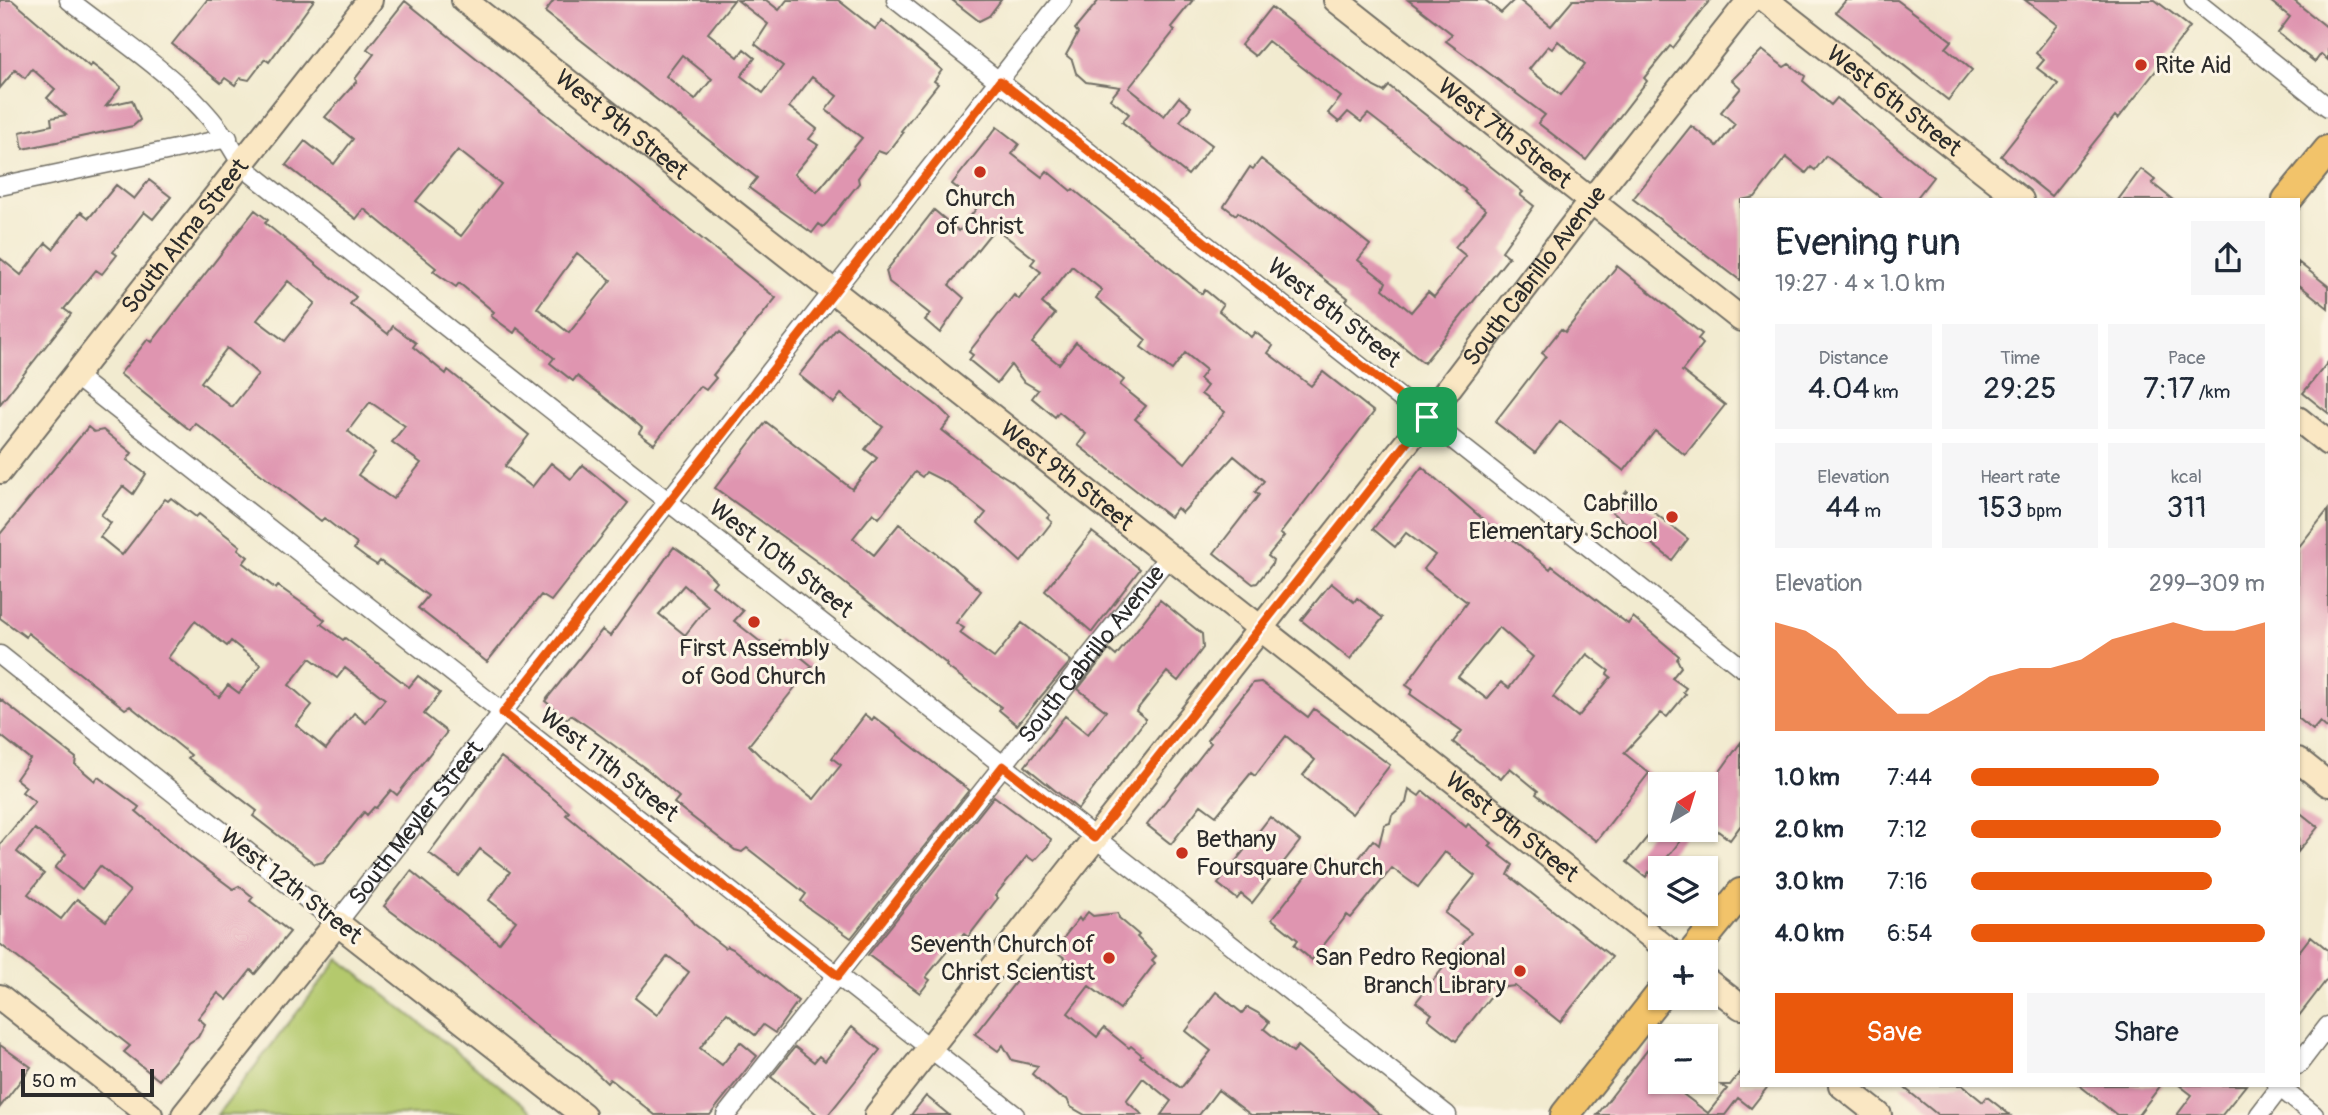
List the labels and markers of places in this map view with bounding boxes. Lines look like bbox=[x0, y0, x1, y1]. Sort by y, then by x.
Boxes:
place label: Rite Aid bbox=[2155, 51, 2232, 80]
marker: Rite Aid bbox=[2133, 57, 2149, 73]
marker: Church of Christ bbox=[972, 164, 988, 180]
place label: Church of Christ bbox=[936, 184, 1024, 241]
pin bbox=[1397, 387, 1457, 447]
place label: Cabrillo Elementary School bbox=[1468, 489, 1658, 546]
marker: Cabrillo Elementary School bbox=[1664, 509, 1680, 525]
marker: First Assembly of God Church bbox=[746, 614, 762, 630]
place label: First Assembly of God Church bbox=[679, 634, 829, 691]
place label: Bethany Foursquare Church bbox=[1196, 825, 1383, 882]
marker: Bethany Foursquare Church bbox=[1174, 845, 1190, 861]
place label: Seventh Church of Christ Scientist bbox=[910, 930, 1095, 987]
place label: San Pedro Regional Branch Library bbox=[1315, 943, 1506, 1000]
marker: Seventh Church of Christ Scientist bbox=[1101, 950, 1117, 966]
marker: San Pedro Regional Branch Library bbox=[1512, 963, 1528, 979]

